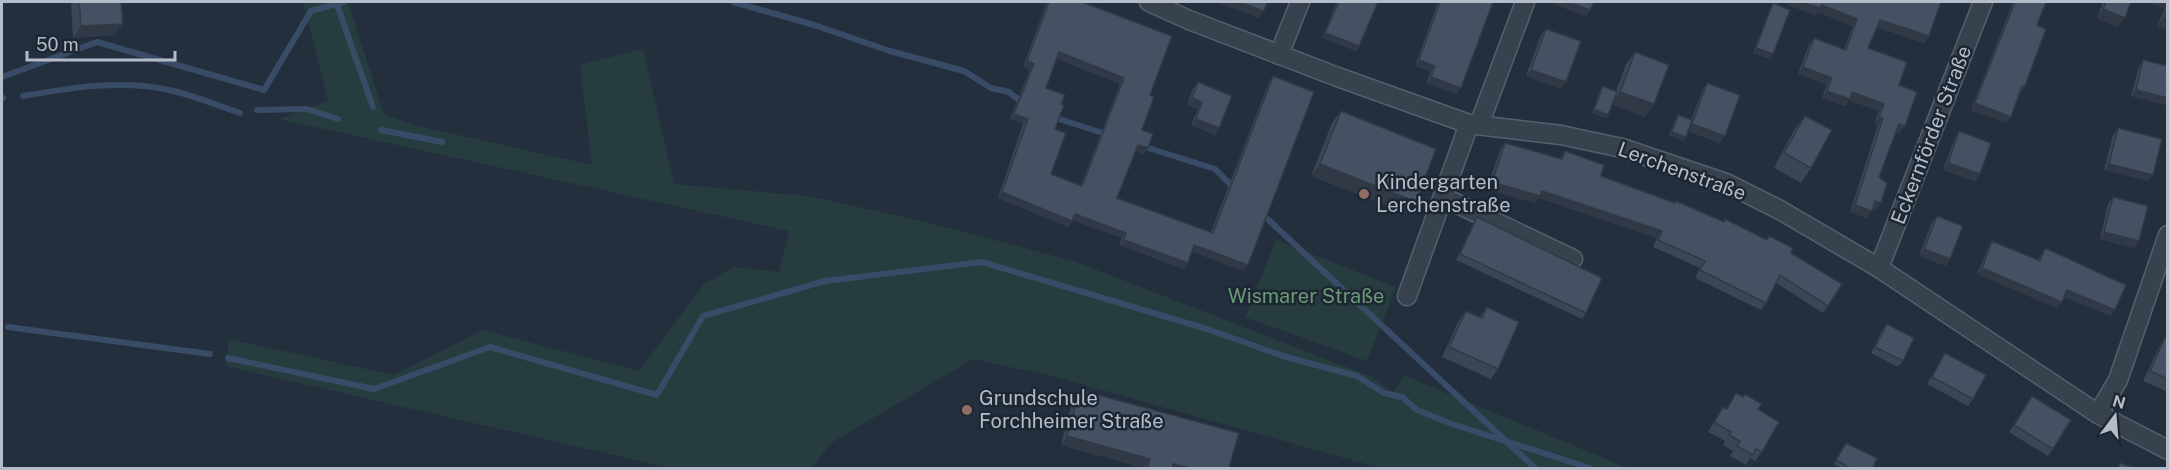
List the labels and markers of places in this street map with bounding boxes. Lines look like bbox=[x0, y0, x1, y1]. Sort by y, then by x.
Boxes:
place label: Kindergarten Lerchenstraße bbox=[1376, 170, 1511, 217]
marker: Kindergarten Lerchenstraße bbox=[1357, 187, 1371, 201]
place label: Grundschule Forchheimer Straße bbox=[979, 386, 1164, 433]
marker: Grundschule Forchheimer Straße bbox=[960, 403, 974, 417]

